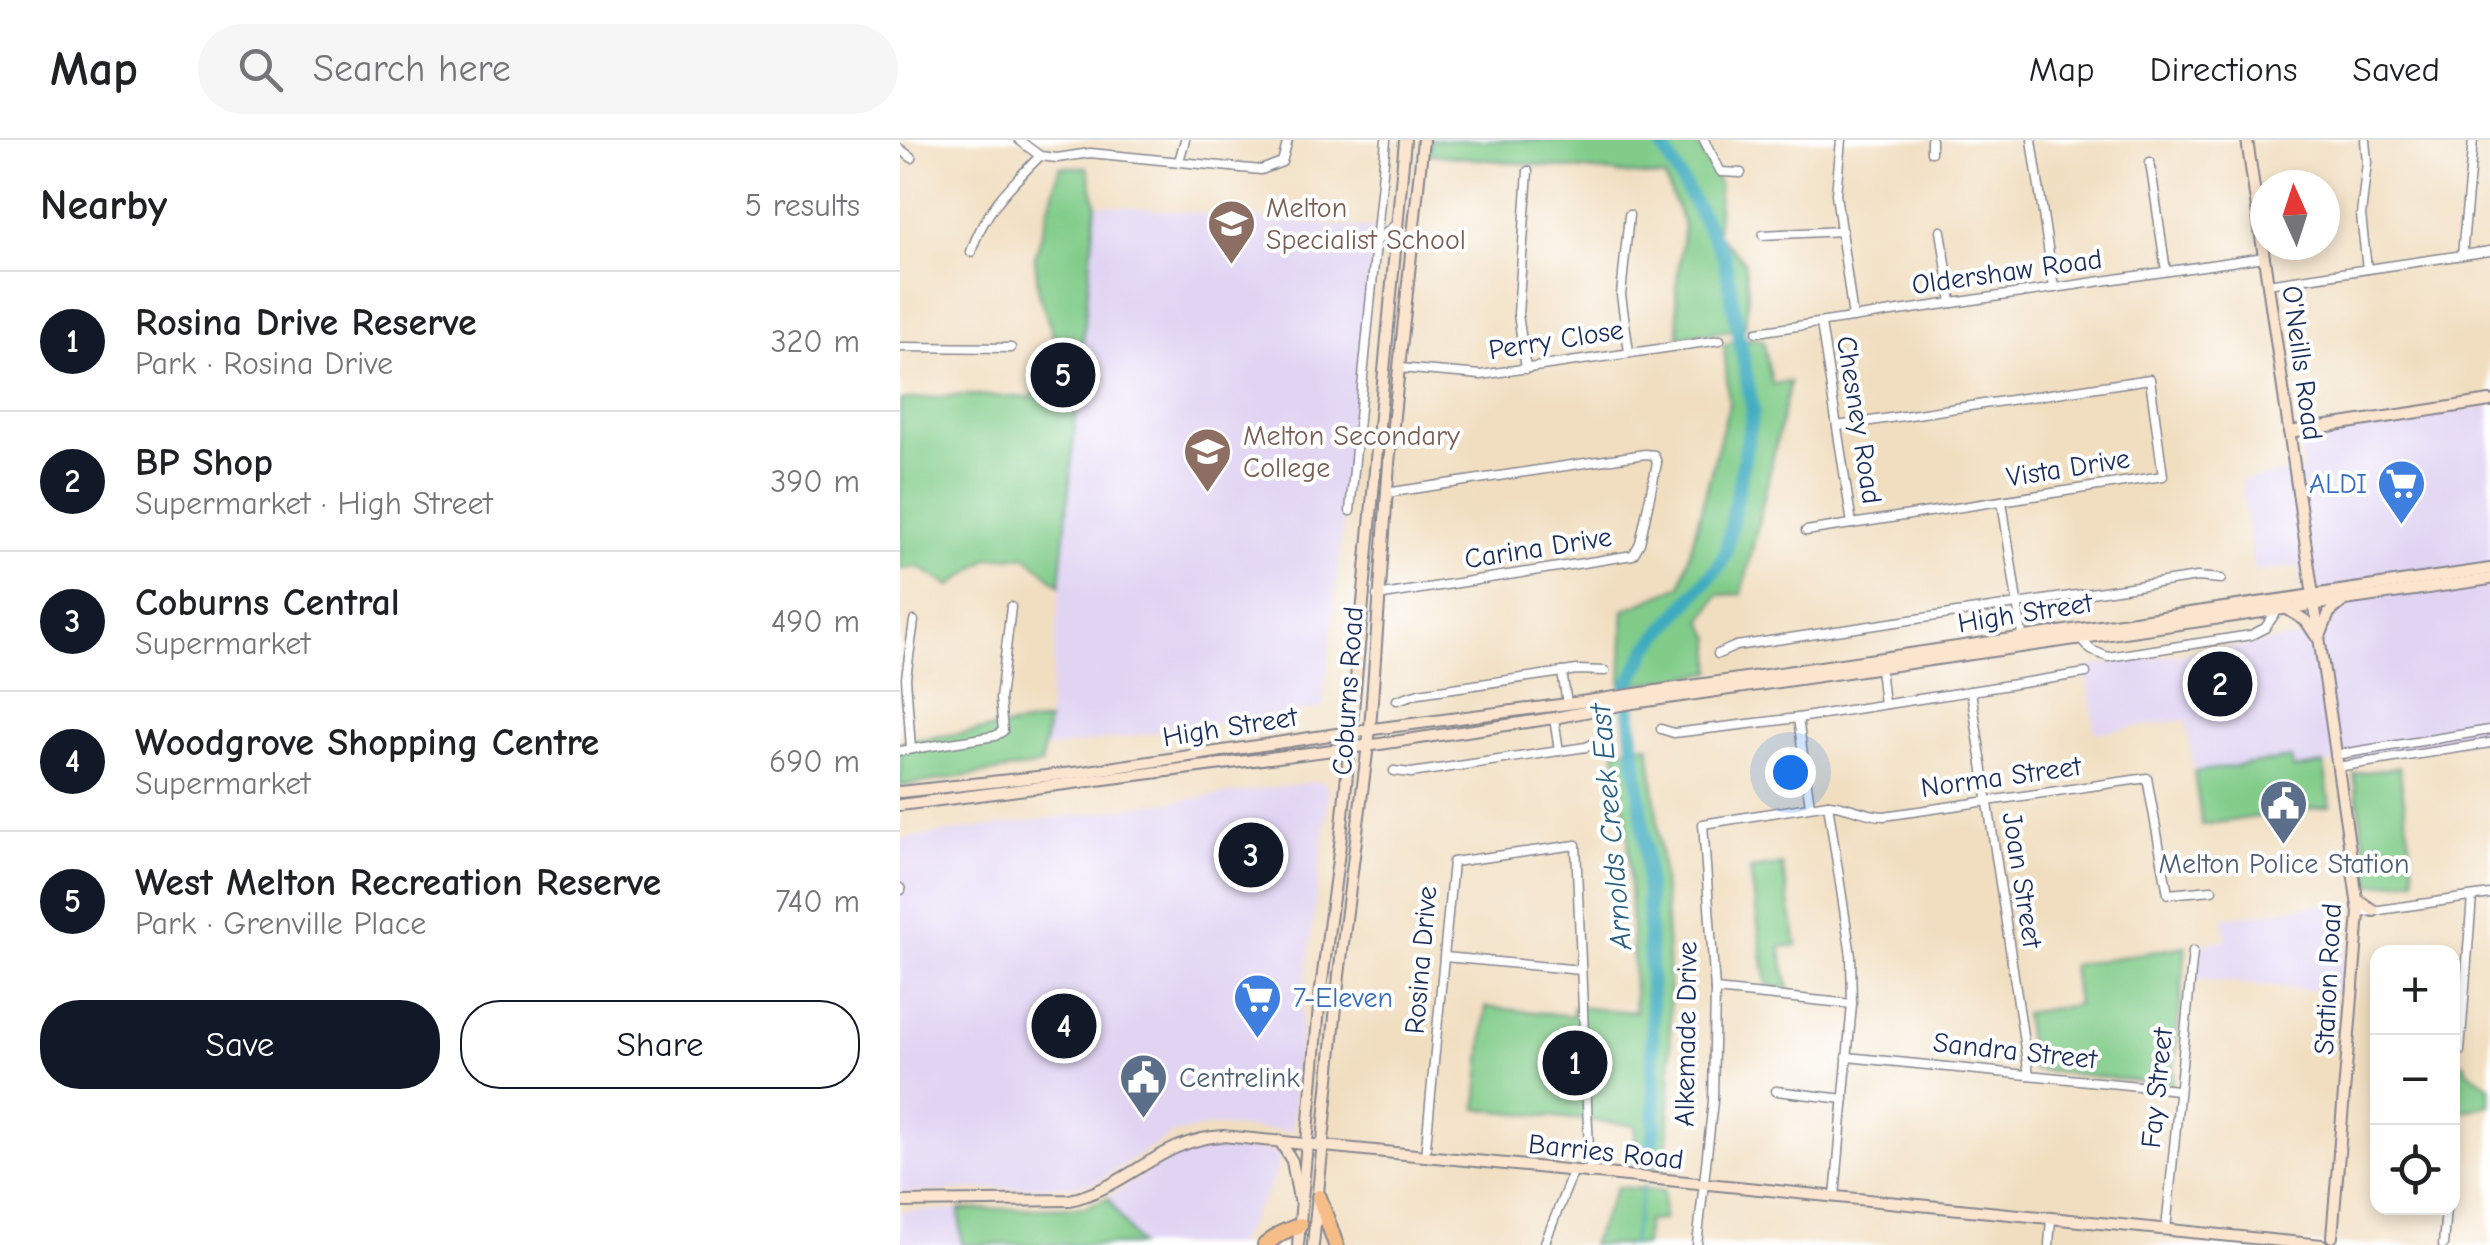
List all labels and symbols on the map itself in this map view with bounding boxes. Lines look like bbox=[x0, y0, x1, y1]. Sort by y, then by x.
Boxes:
north arrow bbox=[2250, 170, 2340, 260]
place label: Melton Specialist School bbox=[1266, 192, 1466, 256]
school or university icon: Melton Specialist School bbox=[1205, 198, 1257, 266]
street label: Oldershaw Road bbox=[1910, 243, 2104, 301]
street label: O'Neills Road bbox=[2275, 284, 2329, 442]
street label: Perry Close bbox=[1486, 314, 1626, 366]
street label: Chesney Road bbox=[1830, 334, 1888, 506]
pin: 5 bbox=[1030, 338, 1096, 412]
place label: Melton Secondary College bbox=[1243, 420, 1460, 484]
school or university icon: Melton Secondary College bbox=[1182, 426, 1234, 494]
street label: Vista Drive bbox=[2004, 442, 2132, 494]
supermarket icon: ALDI bbox=[2376, 458, 2428, 526]
place label: ALDI bbox=[2309, 468, 2367, 500]
street label: Carina Drive bbox=[1462, 521, 1614, 575]
street label: High Street bbox=[1955, 586, 2096, 639]
street label: Coburns Road bbox=[1326, 605, 1370, 777]
pin: 2 bbox=[2188, 646, 2252, 722]
street label: High Street bbox=[1160, 700, 1301, 753]
water label: Arnolds Creek East bbox=[1583, 700, 1639, 952]
your location bbox=[1765, 747, 1816, 798]
street label: Norma Street bbox=[1919, 750, 2084, 804]
public building icon: Melton Police Station bbox=[2258, 778, 2310, 846]
street label: Joan Street bbox=[1995, 810, 2049, 951]
pin: 3 bbox=[1218, 818, 1284, 892]
place label: Melton Police Station bbox=[2159, 848, 2409, 880]
street label: Rosina Drive bbox=[1399, 885, 1443, 1035]
street label: Station Road bbox=[2308, 902, 2348, 1056]
street label: Alkemade Drive bbox=[1668, 941, 1704, 1127]
supermarket icon: 7-Eleven bbox=[1232, 972, 1284, 1040]
place label: 7-Eleven bbox=[1293, 982, 1393, 1014]
pin: 4 bbox=[1032, 988, 1096, 1064]
street label: Fay Street bbox=[2135, 1025, 2179, 1150]
pin: 1 bbox=[1542, 1026, 1608, 1100]
street label: Sandra Street bbox=[1931, 1026, 2100, 1076]
public building icon: Centrelink bbox=[1118, 1052, 1170, 1120]
place label: Centrelink bbox=[1179, 1062, 1300, 1094]
street label: Barries Road bbox=[1527, 1128, 1685, 1176]

